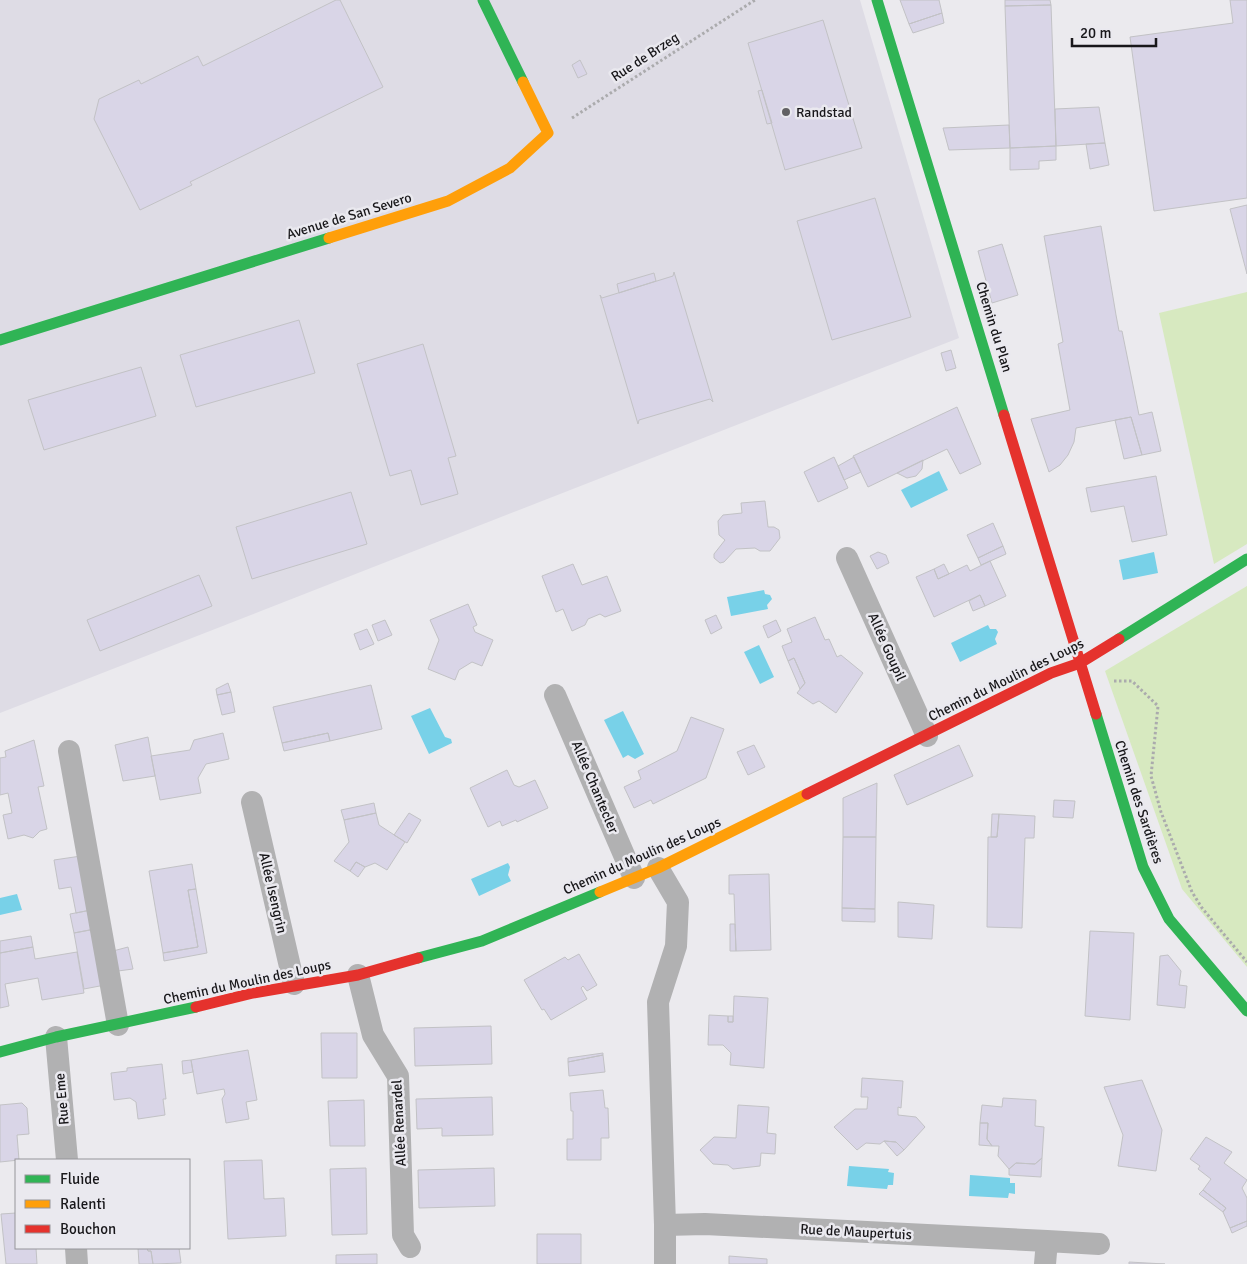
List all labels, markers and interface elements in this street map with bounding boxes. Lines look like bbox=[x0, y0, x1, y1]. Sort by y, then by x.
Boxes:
scale bar bbox=[1072, 15, 1156, 47]
text: 20 m bbox=[1080, 24, 1111, 42]
street label: Rue de Brzeg bbox=[608, 29, 682, 85]
place label: Randstad bbox=[796, 104, 852, 121]
marker: Randstad bbox=[780, 106, 792, 118]
street label: Avenue de San Severo bbox=[284, 189, 414, 243]
street label: Chemin du Plan bbox=[972, 280, 1016, 374]
street label: Allée Goupil bbox=[864, 610, 910, 684]
street label: Chemin du Moulin des Loups bbox=[926, 635, 1086, 725]
street label: Allée Chantecler bbox=[568, 738, 622, 837]
street label: Chemin des Sardières bbox=[1111, 738, 1167, 866]
street label: Chemin du Moulin des Loups bbox=[561, 814, 723, 898]
street label: Allée Isengrin bbox=[255, 851, 291, 935]
street label: Chemin du Moulin des Loups bbox=[162, 956, 332, 1008]
street label: Rue Eme bbox=[51, 1072, 73, 1126]
street label: Allée Renardel bbox=[388, 1079, 410, 1167]
legend bbox=[15, 1159, 190, 1249]
text: Fluide bbox=[60, 1170, 100, 1188]
text: Ralenti bbox=[60, 1195, 106, 1213]
text: Bouchon bbox=[60, 1220, 116, 1238]
street label: Rue de Maupertuis bbox=[800, 1221, 912, 1243]

